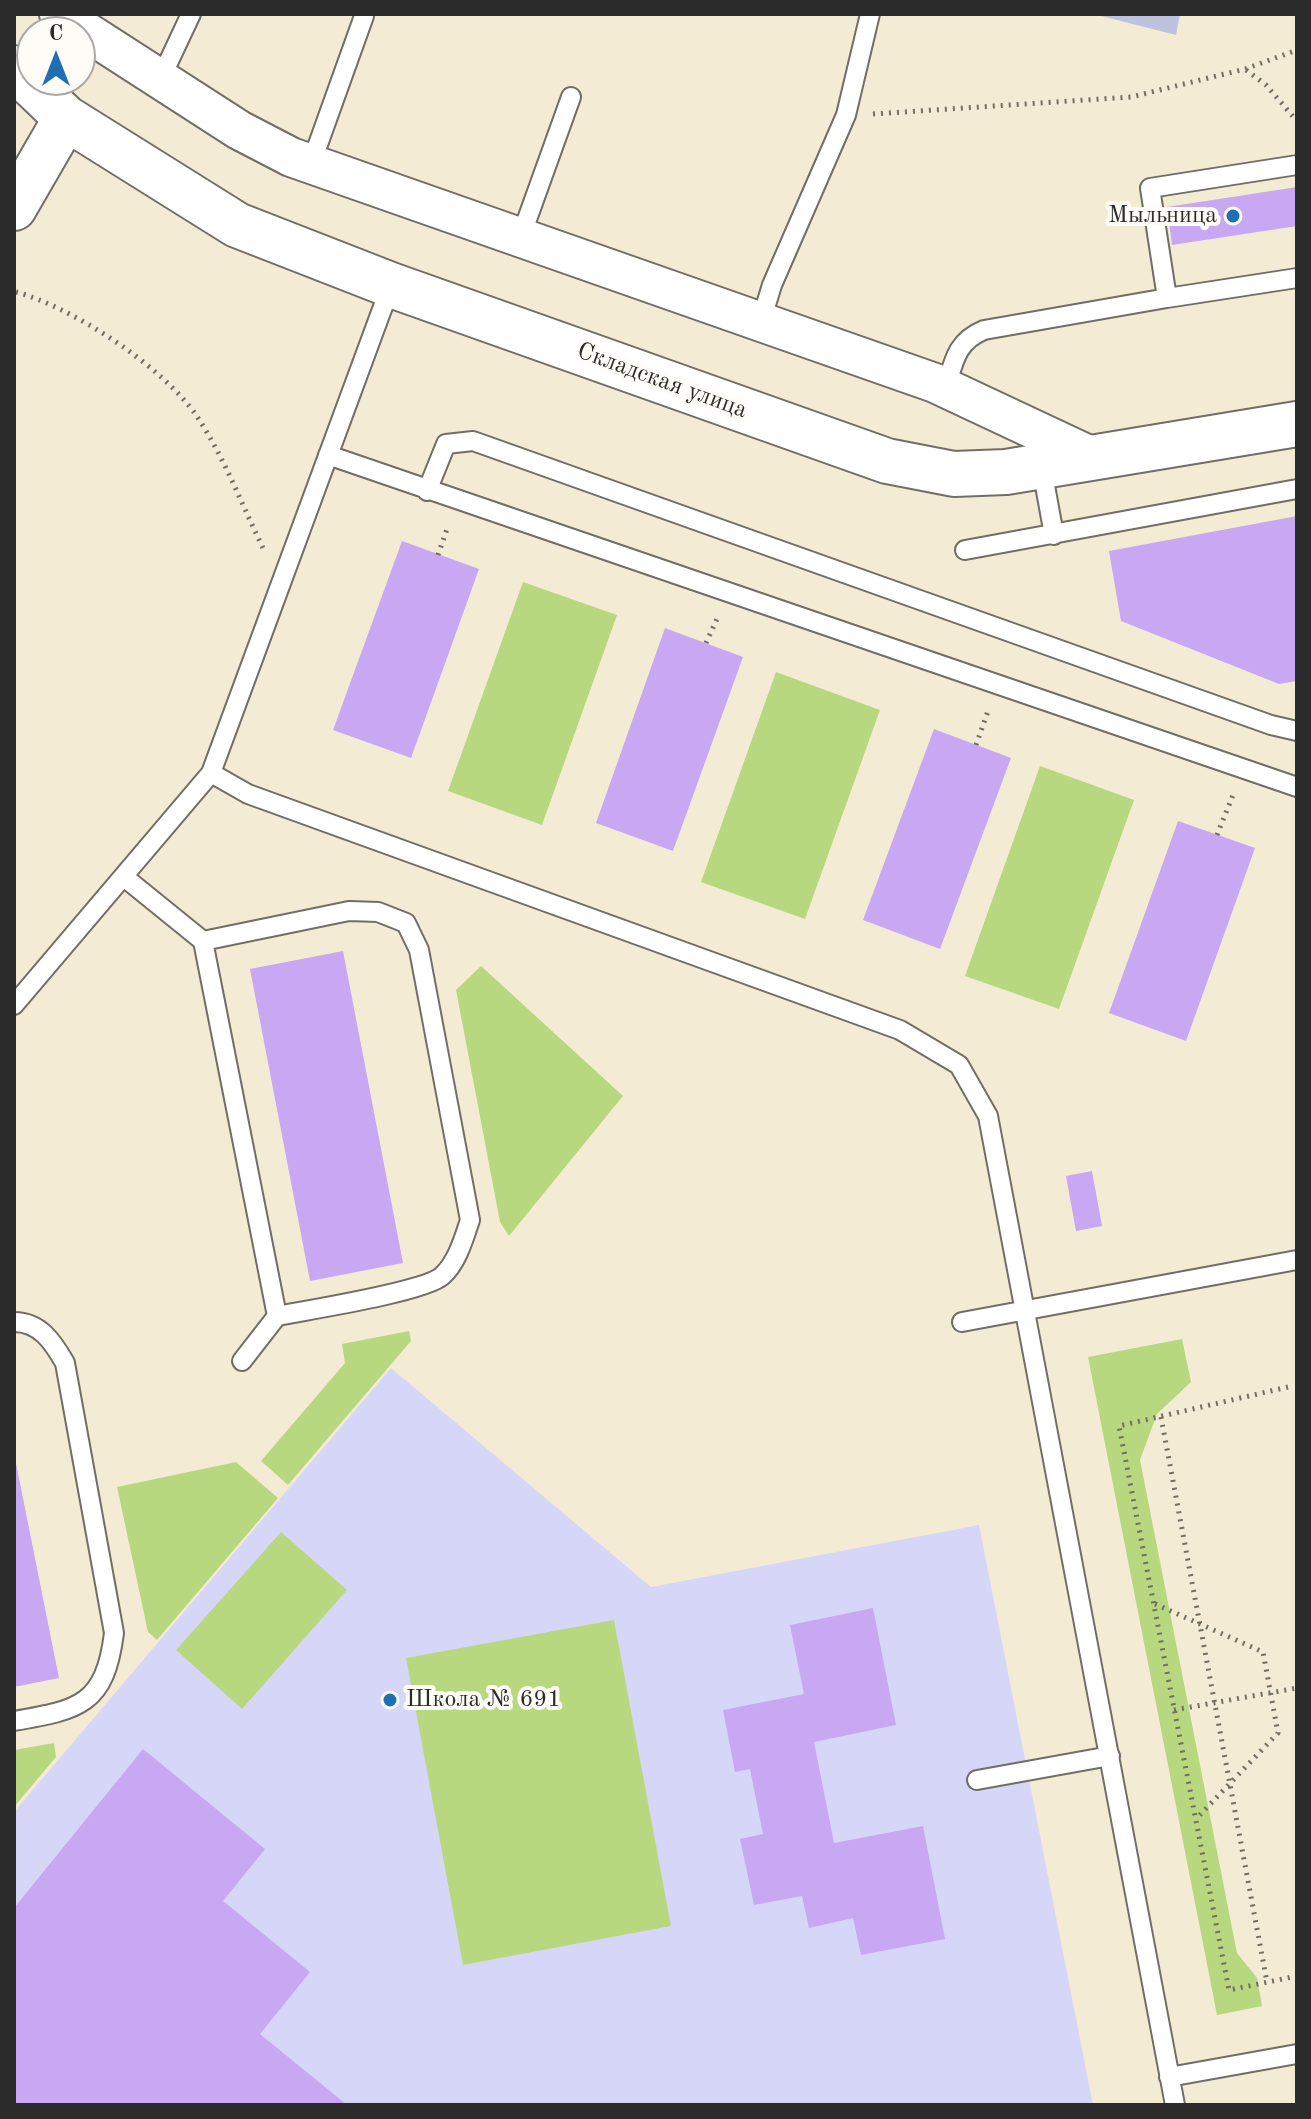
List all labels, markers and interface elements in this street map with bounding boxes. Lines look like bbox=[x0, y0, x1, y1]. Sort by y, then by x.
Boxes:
north arrow bbox=[16, 16, 96, 96]
text: С bbox=[49, 23, 63, 45]
place label: Мыльница bbox=[1108, 202, 1217, 230]
marker: Мыльница bbox=[1224, 207, 1242, 225]
street label: Складская улица bbox=[573, 337, 751, 425]
place label: Школа № 691 bbox=[406, 1686, 561, 1714]
marker: Школа № 691 bbox=[381, 1691, 399, 1709]

